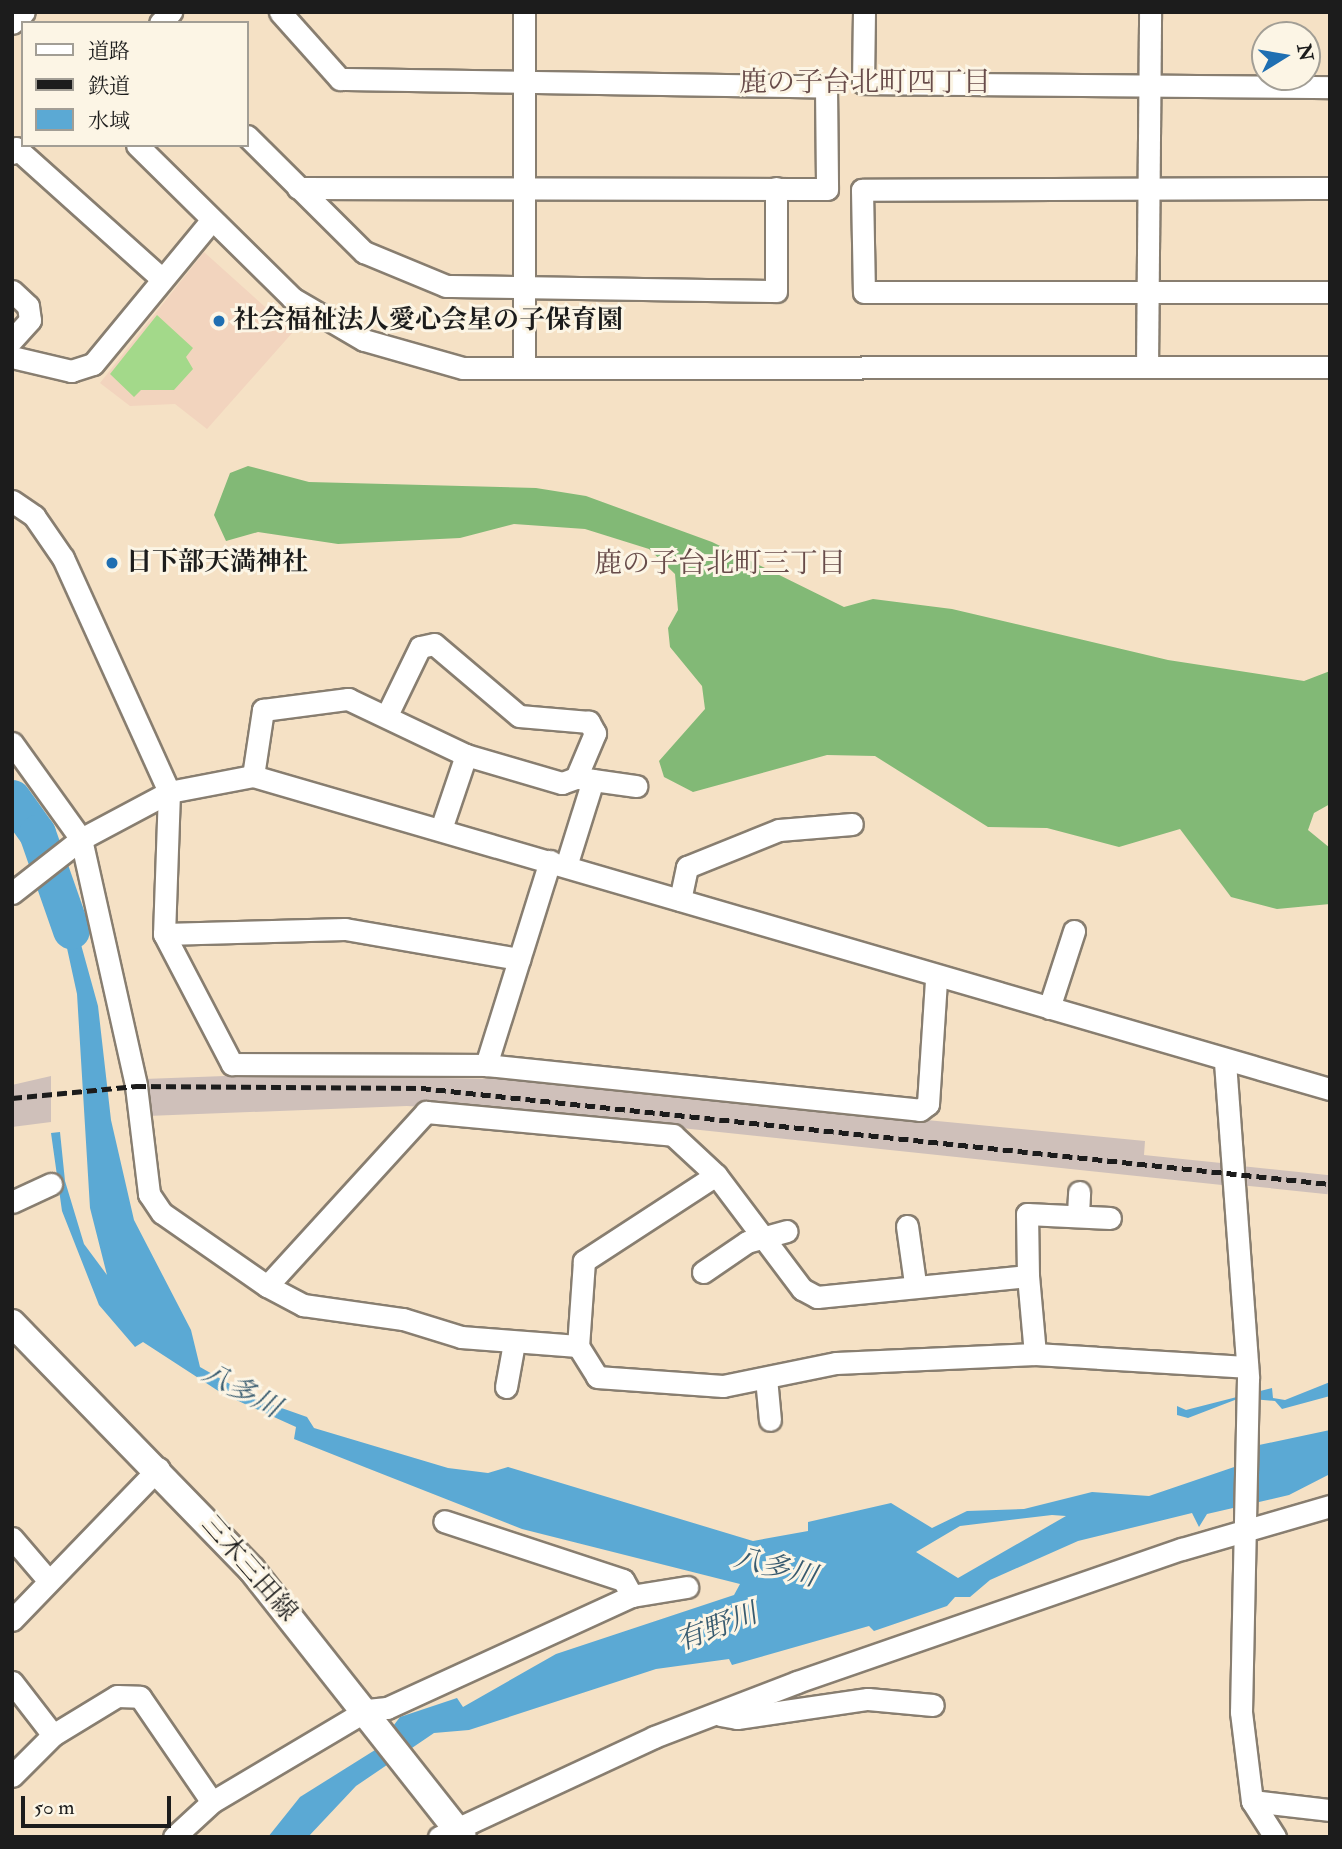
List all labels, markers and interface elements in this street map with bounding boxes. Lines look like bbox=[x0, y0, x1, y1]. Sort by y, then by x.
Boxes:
legend bbox=[21, 21, 248, 147]
north arrow bbox=[1251, 21, 1321, 91]
text: 道路 bbox=[88, 38, 130, 65]
text: N bbox=[1291, 42, 1318, 63]
district label: 鹿の子台北町四丁目 bbox=[739, 66, 991, 100]
text: 鉄道 bbox=[88, 73, 130, 100]
text: 水域 bbox=[88, 108, 130, 135]
place label: 社会福祉法人愛心会星の子保育園 bbox=[233, 305, 623, 337]
marker: 社会福祉法人愛心会星の子保育園 bbox=[211, 313, 227, 329]
place label: 日下部天満神社 bbox=[126, 547, 308, 579]
district label: 鹿の子台北町三丁目 bbox=[594, 547, 846, 581]
marker: 日下部天満神社 bbox=[104, 555, 120, 571]
water label: 八多川 bbox=[196, 1356, 286, 1426]
street label: 三木三田線 bbox=[195, 1510, 303, 1628]
water label: 八多川 bbox=[730, 1542, 820, 1594]
water label: 有野川 bbox=[672, 1597, 762, 1659]
scale bar bbox=[24, 1783, 175, 1827]
text: 50 m bbox=[34, 1794, 75, 1821]

